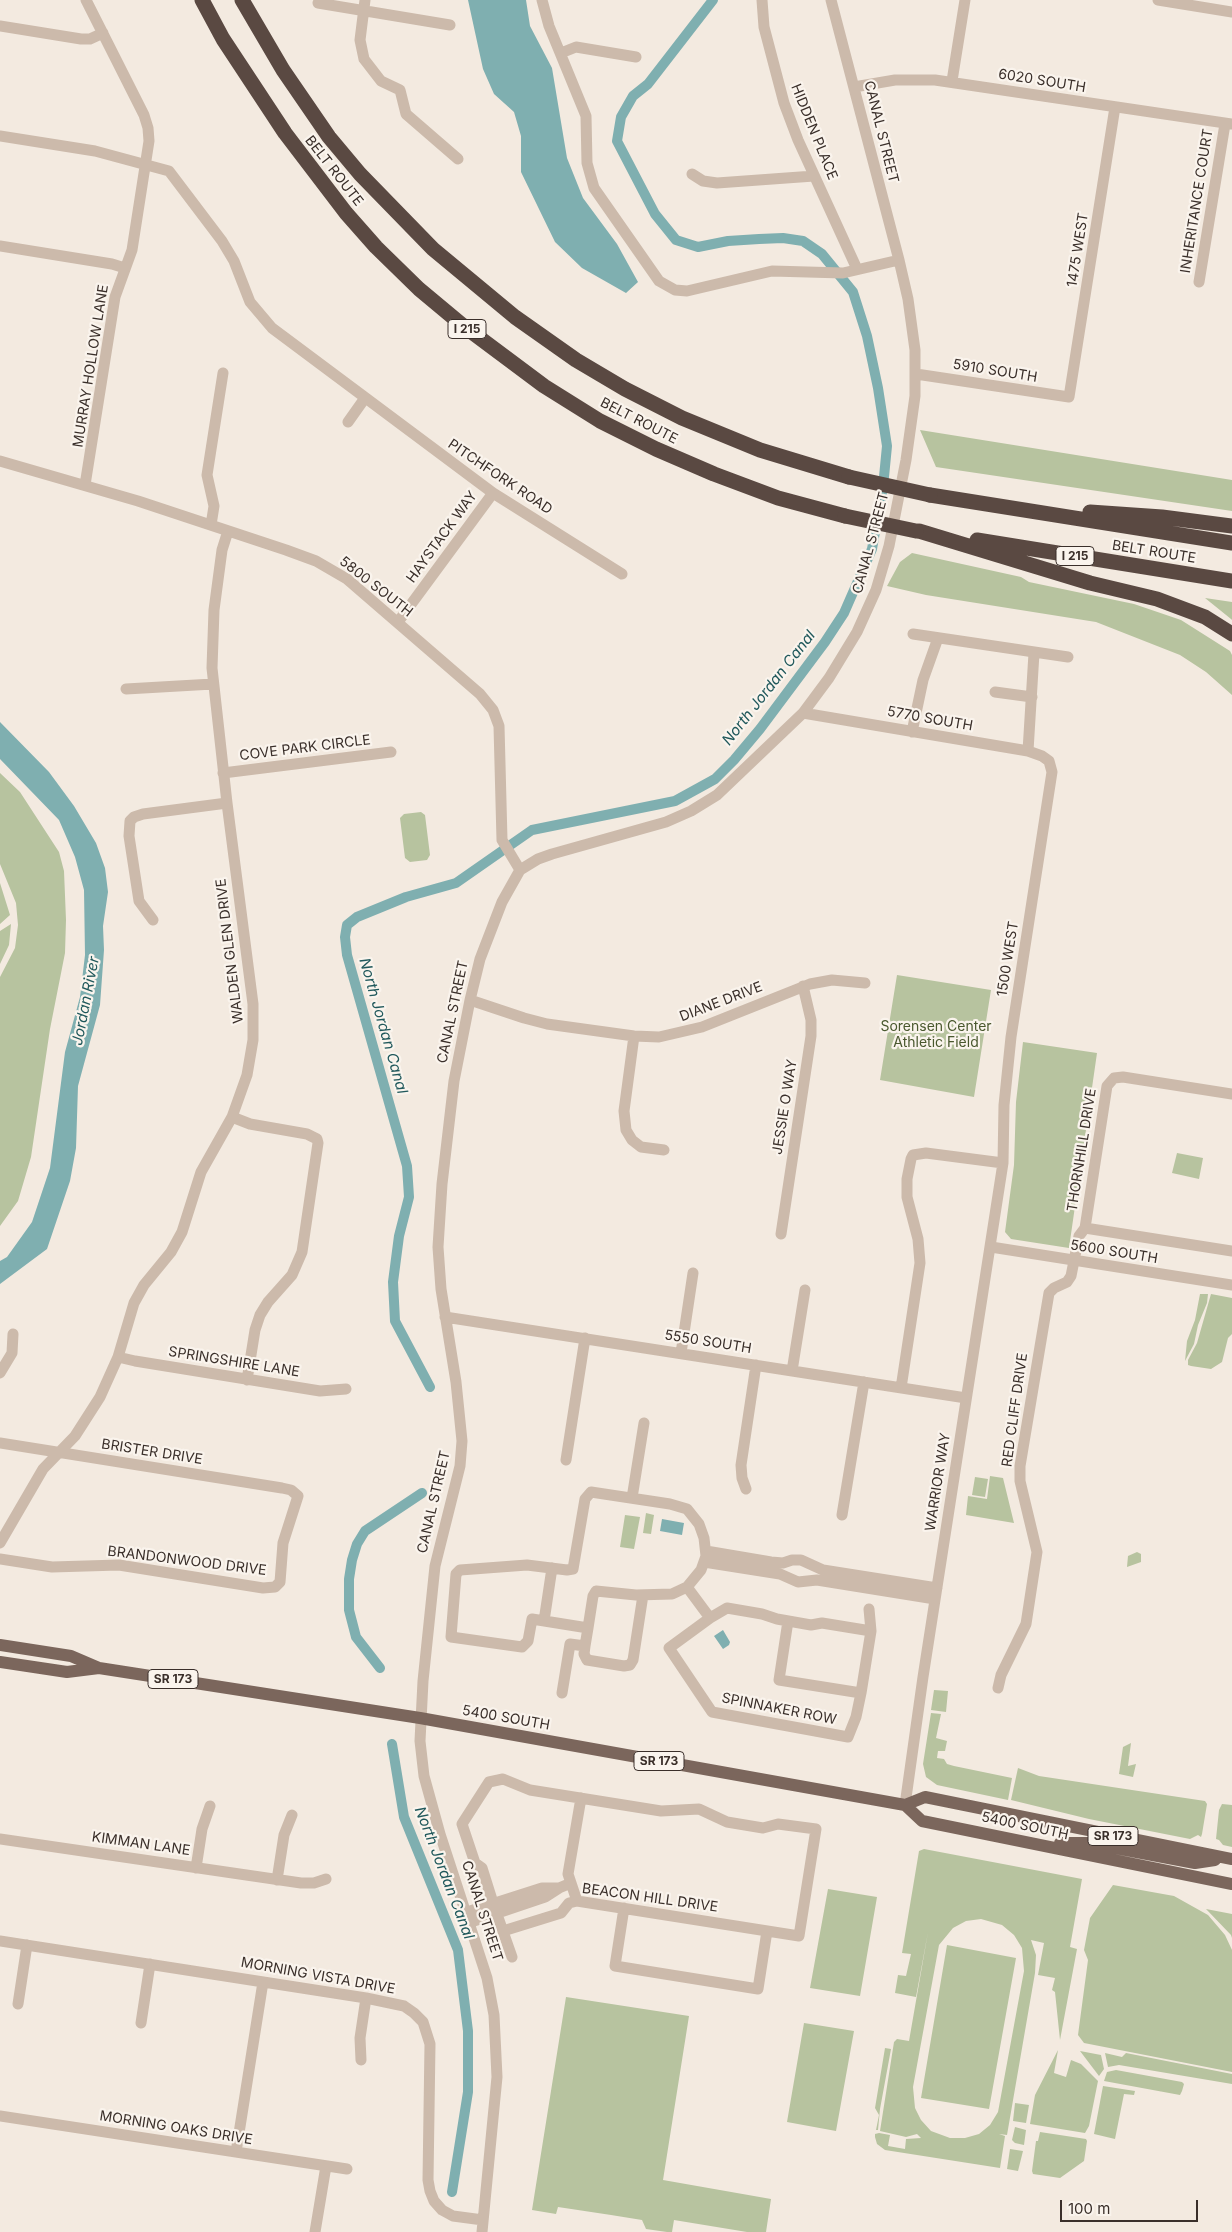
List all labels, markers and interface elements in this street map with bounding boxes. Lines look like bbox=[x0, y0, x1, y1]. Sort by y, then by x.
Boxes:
street label: 6020 SOUTH bbox=[997, 66, 1087, 96]
street label: CANAL STREET bbox=[860, 79, 902, 185]
street label: HIDDEN PLACE bbox=[787, 82, 841, 182]
street label: INHERITANCE COURT bbox=[1177, 128, 1217, 274]
street label: BELT ROUTE bbox=[301, 132, 367, 210]
street label: 1475 WEST bbox=[1064, 212, 1092, 288]
street label: MURRAY HOLLOW LANE bbox=[70, 283, 112, 449]
road number: I 215 bbox=[448, 320, 486, 338]
street label: 5910 SOUTH bbox=[952, 356, 1038, 386]
street label: BELT ROUTE bbox=[597, 394, 681, 448]
street label: PITCHFORK ROAD bbox=[445, 436, 555, 518]
street label: HAYSTACK WAY bbox=[403, 488, 481, 586]
street label: CANAL STREET bbox=[849, 490, 893, 596]
street label: BELT ROUTE bbox=[1111, 537, 1197, 567]
road number: I 215 bbox=[1056, 546, 1094, 566]
street label: 5800 SOUTH bbox=[336, 553, 416, 621]
water label: North Jordan Canal bbox=[719, 627, 819, 749]
street label: 5770 SOUTH bbox=[886, 703, 974, 735]
street label: COVE PARK CIRCLE bbox=[238, 732, 372, 764]
street label: WALDEN GLEN DRIVE bbox=[213, 878, 247, 1024]
street label: 1500 WEST bbox=[994, 920, 1022, 998]
water label: Jordan River bbox=[69, 955, 103, 1047]
water label: North Jordan Canal bbox=[355, 956, 411, 1096]
street label: CANAL STREET bbox=[434, 959, 472, 1065]
street label: DIANE DRIVE bbox=[677, 979, 765, 1025]
park label: Sorensen Center Athletic Field bbox=[880, 1019, 992, 1052]
street label: JESSIE O WAY bbox=[769, 1058, 801, 1156]
street label: THORNHILL DRIVE bbox=[1064, 1087, 1100, 1213]
street label: 5600 SOUTH bbox=[1069, 1237, 1159, 1267]
street label: 5550 SOUTH bbox=[663, 1327, 753, 1357]
street label: SPRINGSHIRE LANE bbox=[167, 1343, 301, 1381]
street label: RED CLIFF DRIVE bbox=[999, 1352, 1031, 1468]
street label: WARRIOR WAY bbox=[922, 1432, 954, 1532]
street label: BRISTER DRIVE bbox=[100, 1436, 204, 1468]
street label: CANAL STREET bbox=[414, 1449, 454, 1555]
street label: BRANDONWOOD DRIVE bbox=[107, 1543, 267, 1579]
road number: SR 173 bbox=[148, 1670, 198, 1688]
street label: SPINNAKER ROW bbox=[720, 1690, 838, 1728]
street label: 5400 SOUTH bbox=[461, 1702, 551, 1734]
road number: SR 173 bbox=[634, 1752, 684, 1770]
water label: North Jordan Canal bbox=[410, 1804, 478, 1942]
street label: 5400 SOUTH bbox=[980, 1809, 1070, 1843]
road number: SR 173 bbox=[1088, 1826, 1138, 1845]
street label: KIMMAN LANE bbox=[91, 1829, 191, 1859]
street label: CANAL STREET bbox=[458, 1859, 506, 1963]
street label: BEACON HILL DRIVE bbox=[581, 1880, 719, 1916]
street label: MORNING VISTA DRIVE bbox=[240, 1954, 396, 1998]
street label: MORNING OAKS DRIVE bbox=[98, 2108, 254, 2148]
scale bar bbox=[1062, 2190, 1200, 2222]
text: 100 m bbox=[1068, 2199, 1110, 2218]

